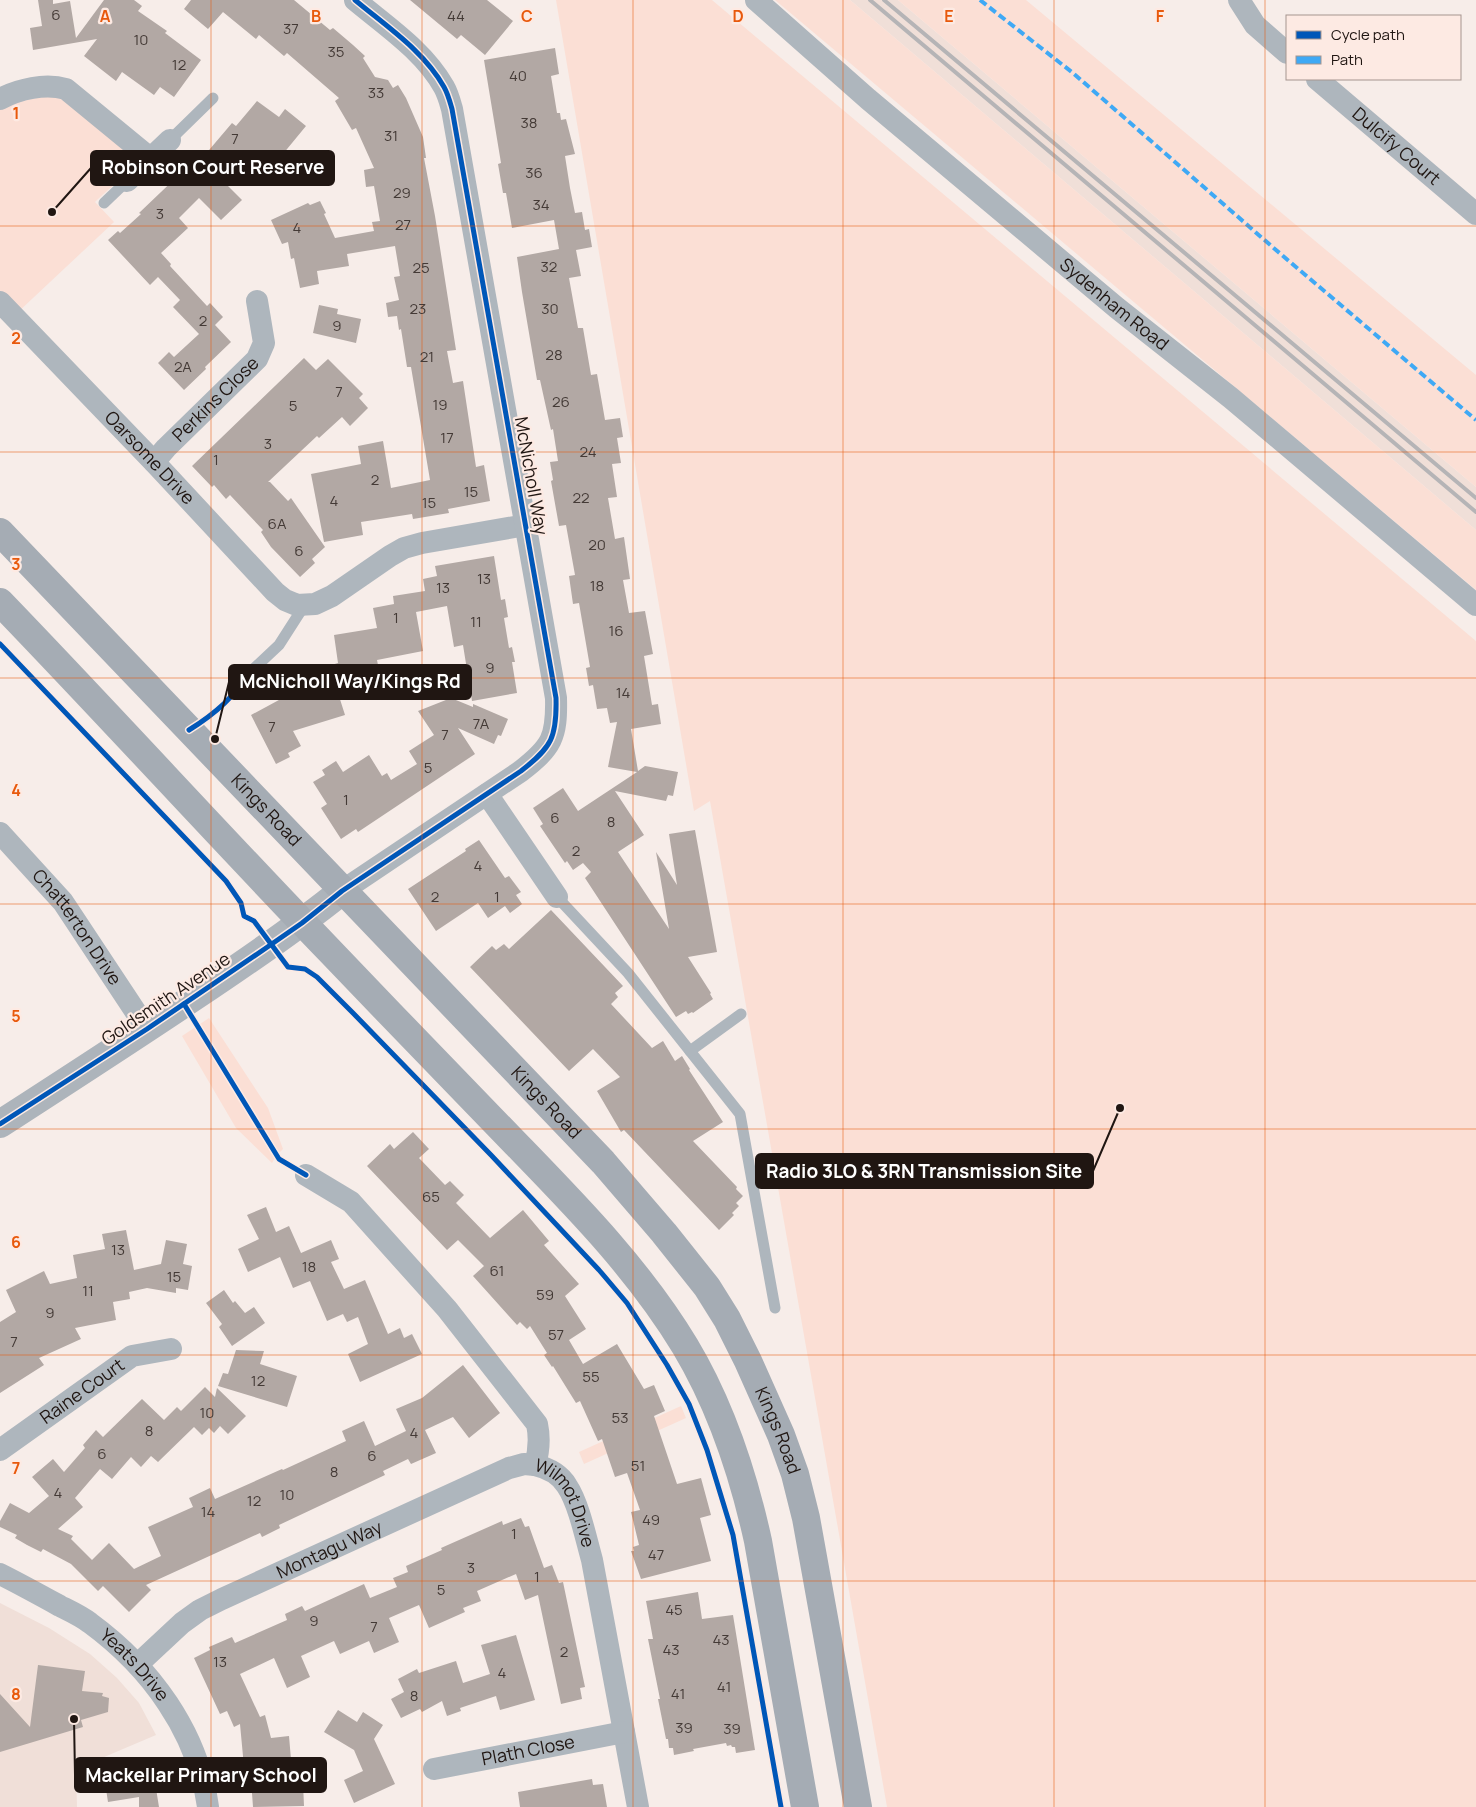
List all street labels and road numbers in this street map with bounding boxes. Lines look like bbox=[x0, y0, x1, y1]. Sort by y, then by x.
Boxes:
street label: Dulcify Court bbox=[1348, 101, 1446, 190]
street label: Sydenham Road bbox=[1055, 252, 1174, 355]
street label: Perkins Close bbox=[166, 351, 264, 447]
street label: Oarsome Drive bbox=[100, 405, 201, 509]
street label: McNicholl Way bbox=[510, 415, 554, 537]
street label: Kings Road bbox=[226, 768, 307, 851]
street label: Chatterton Drive bbox=[28, 863, 128, 989]
street label: Goldsmith Avenue bbox=[96, 946, 234, 1050]
street label: Kings Road bbox=[506, 1060, 587, 1144]
street label: Raine Court bbox=[35, 1352, 129, 1429]
street label: Kings Road bbox=[750, 1383, 807, 1477]
street label: Wilmot Drive bbox=[532, 1452, 601, 1550]
street label: Montagu Way bbox=[272, 1514, 386, 1584]
street label: Yeats Drive bbox=[96, 1623, 175, 1705]
street label: Plath Close bbox=[479, 1729, 577, 1770]

